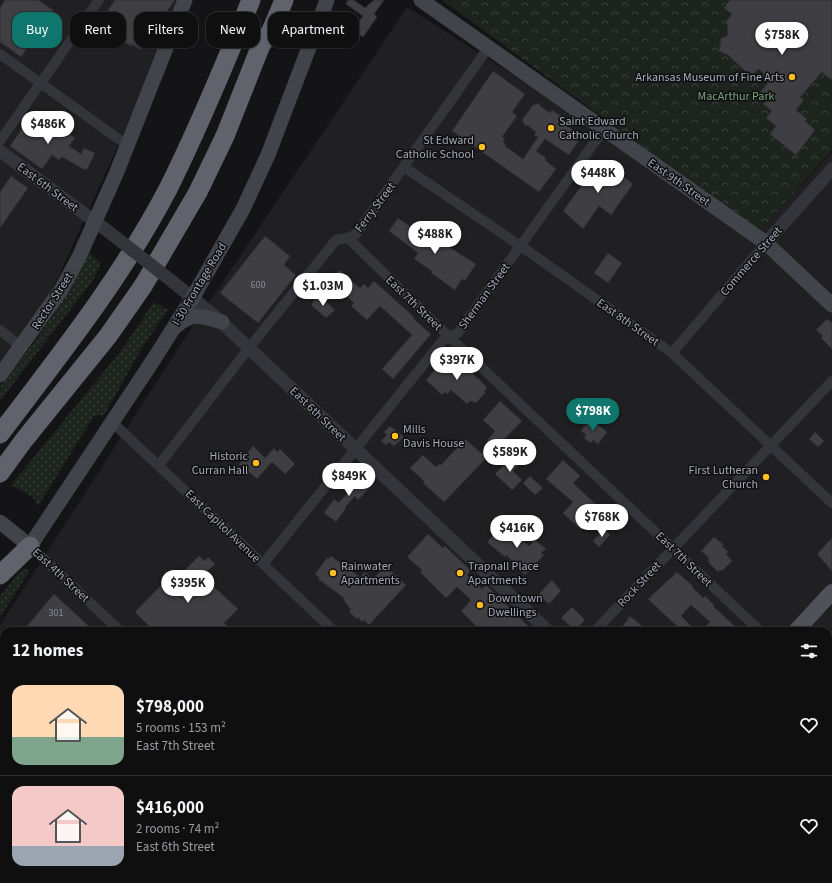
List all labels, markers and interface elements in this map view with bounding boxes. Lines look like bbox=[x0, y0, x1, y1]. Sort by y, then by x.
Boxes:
chip: Buy bbox=[12, 12, 62, 48]
chip: Rent bbox=[70, 12, 126, 48]
chip: Filters bbox=[134, 12, 198, 48]
chip: New bbox=[206, 12, 260, 48]
chip: Apartment bbox=[268, 12, 359, 48]
pin: $758K bbox=[754, 22, 810, 56]
text: $758K bbox=[764, 26, 800, 44]
place label: Arkansas Museum of Fine Arts bbox=[635, 69, 784, 86]
marker: Arkansas Museum of Fine Arts bbox=[787, 72, 797, 82]
park label: MacArthur Park bbox=[697, 88, 775, 105]
pin: $486K bbox=[20, 111, 76, 145]
place label: Saint Edward Catholic Church bbox=[559, 113, 639, 144]
text: $486K bbox=[30, 115, 66, 133]
marker: Saint Edward Catholic Church bbox=[546, 123, 556, 133]
place label: St Edward Catholic School bbox=[396, 132, 474, 163]
marker: St Edward Catholic School bbox=[477, 142, 487, 152]
street label: East 9th Street bbox=[644, 155, 713, 210]
street label: East 6th Street bbox=[14, 159, 82, 216]
pin: $448K bbox=[570, 160, 626, 194]
text: $448K bbox=[580, 164, 616, 182]
street label: Ferry Street bbox=[351, 179, 400, 236]
pin: $488K bbox=[407, 221, 463, 255]
street label: Commerce Street bbox=[716, 223, 786, 300]
text: $488K bbox=[417, 225, 453, 243]
street label: I-30 Frontage Road bbox=[168, 240, 231, 329]
street label: Sherman Street bbox=[455, 260, 514, 333]
street label: Rector Street bbox=[28, 269, 77, 333]
street label: East 7th Street bbox=[382, 272, 446, 335]
pin: $1.03M bbox=[290, 273, 356, 307]
text: $1.03M bbox=[302, 277, 344, 295]
house number: 600 bbox=[251, 278, 265, 292]
street label: East 8th Street bbox=[593, 295, 662, 350]
pin: $397K bbox=[429, 347, 485, 381]
text: $397K bbox=[439, 351, 475, 369]
street label: East 6th Street bbox=[286, 383, 350, 446]
pin: $798K bbox=[565, 398, 621, 432]
text: $798K bbox=[575, 402, 611, 420]
place label: Mills Davis House bbox=[403, 421, 464, 452]
marker: Mills Davis House bbox=[390, 431, 400, 441]
pin: $589K bbox=[482, 439, 538, 473]
text: $589K bbox=[492, 443, 528, 461]
place label: Historic Curran Hall bbox=[192, 448, 249, 479]
marker: Historic Curran Hall bbox=[251, 458, 261, 468]
place label: First Lutheran Church bbox=[688, 462, 758, 493]
pin: $849K bbox=[321, 463, 377, 497]
text: $849K bbox=[331, 467, 367, 485]
marker: First Lutheran Church bbox=[761, 472, 771, 482]
street label: East Capitol Avenue bbox=[181, 486, 264, 567]
pin: $768K bbox=[574, 504, 630, 538]
text: $768K bbox=[584, 508, 620, 526]
pin: $416K bbox=[489, 515, 545, 549]
text: $416K bbox=[499, 519, 535, 537]
street label: East 7th Street bbox=[652, 528, 716, 591]
street label: East 4th Street bbox=[28, 544, 93, 606]
place label: Rainwater Apartments bbox=[341, 558, 400, 589]
place label: Trapnall Place Apartments bbox=[468, 558, 539, 589]
street label: Rock Street bbox=[614, 558, 665, 611]
marker: Rainwater Apartments bbox=[328, 568, 338, 578]
marker: Trapnall Place Apartments bbox=[455, 568, 465, 578]
pin: $395K bbox=[160, 570, 216, 604]
text: $395K bbox=[170, 574, 206, 592]
place label: Downtown Dwellings bbox=[488, 590, 543, 621]
marker: Downtown Dwellings bbox=[475, 600, 485, 610]
house number: 301 bbox=[49, 606, 63, 620]
text: 12 homes bbox=[12, 639, 83, 663]
icon: filters bbox=[798, 640, 820, 662]
text: $798,000 bbox=[136, 695, 204, 719]
icon: home bbox=[44, 701, 92, 749]
icon: heart bbox=[798, 714, 820, 736]
text: 5 rooms · 153 m² bbox=[136, 719, 226, 737]
text: East 7th Street bbox=[136, 737, 215, 755]
text: $416,000 bbox=[136, 796, 204, 820]
icon: home bbox=[44, 802, 92, 850]
icon: heart bbox=[798, 815, 820, 837]
text: 2 rooms · 74 m² bbox=[136, 820, 219, 838]
text: East 6th Street bbox=[136, 838, 215, 856]

